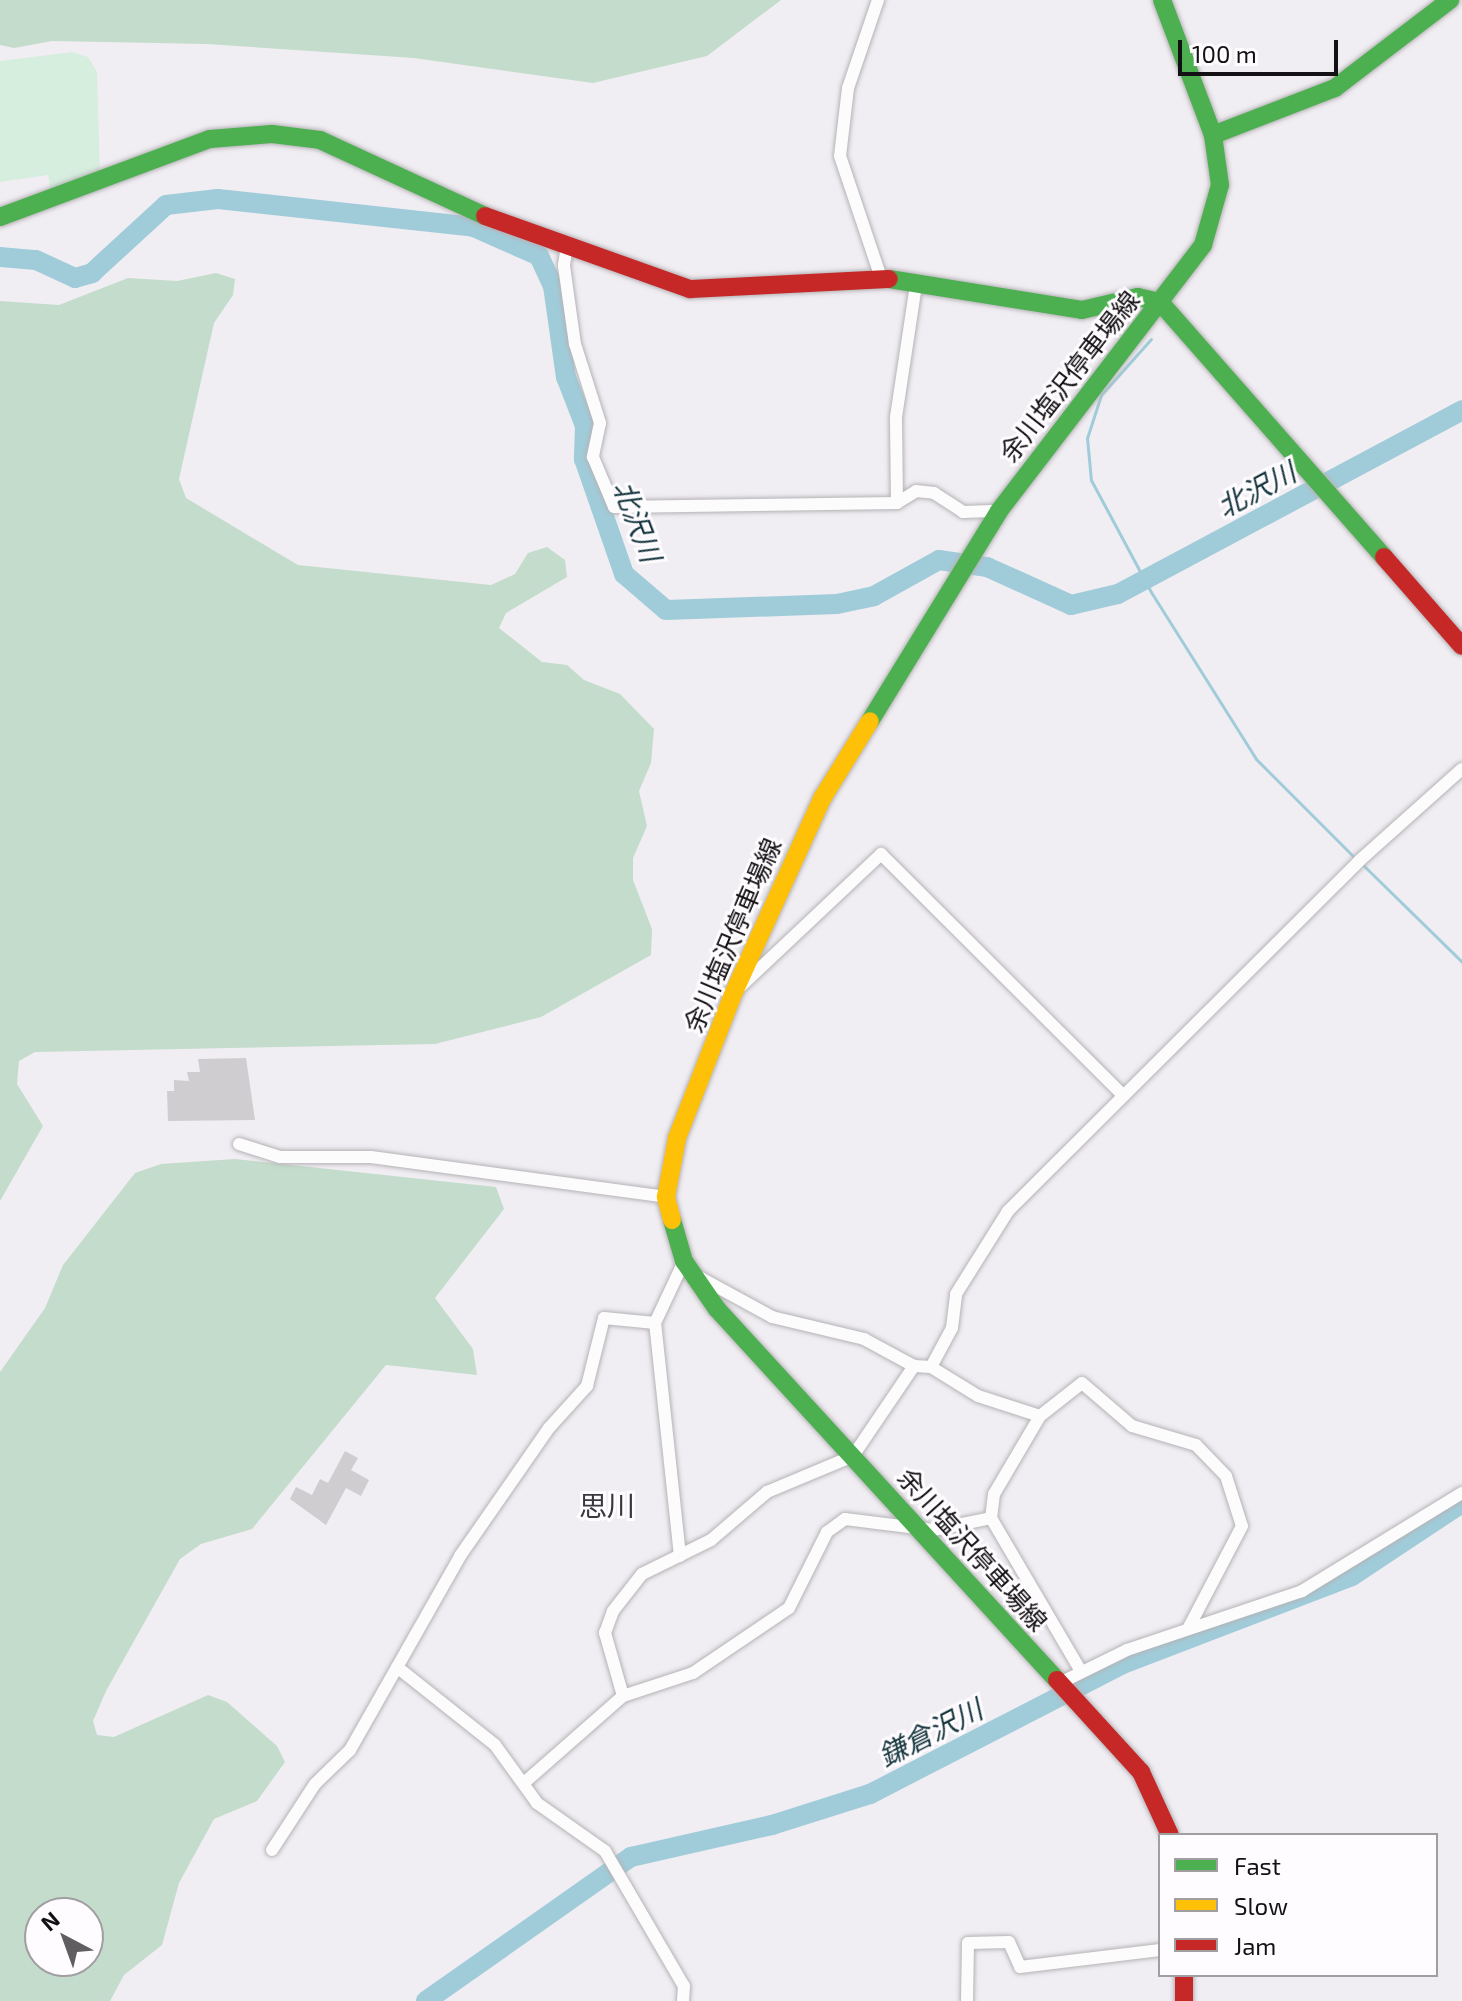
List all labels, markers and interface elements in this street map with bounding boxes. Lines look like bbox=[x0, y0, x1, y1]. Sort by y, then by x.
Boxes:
scale bar bbox=[1182, 24, 1342, 74]
text: 100 m bbox=[1192, 39, 1257, 68]
street label: 余川塩沢停車場線 bbox=[993, 284, 1145, 468]
water label: 北沢川 bbox=[1211, 454, 1301, 524]
water label: 北沢川 bbox=[607, 476, 669, 566]
street label: 余川塩沢停車場線 bbox=[677, 833, 787, 1037]
street label: 余川塩沢停車場線 bbox=[892, 1461, 1054, 1637]
district label: 思川 bbox=[579, 1488, 635, 1522]
water label: 鎌倉沢川 bbox=[872, 1692, 988, 1772]
legend bbox=[1158, 1833, 1438, 1977]
text: Fast bbox=[1234, 1851, 1281, 1880]
text: Slow bbox=[1234, 1891, 1288, 1920]
north arrow bbox=[24, 1897, 104, 1977]
text: N bbox=[35, 1905, 64, 1935]
text: Jam bbox=[1234, 1931, 1276, 1960]

